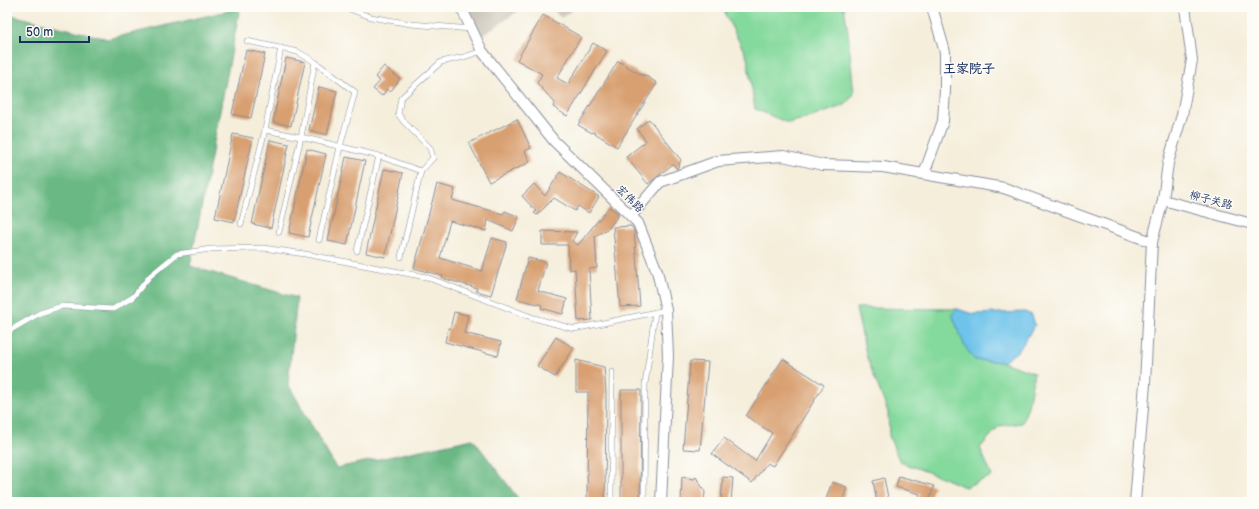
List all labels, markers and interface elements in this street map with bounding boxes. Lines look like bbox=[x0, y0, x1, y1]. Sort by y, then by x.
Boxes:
scale bar bbox=[20, 18, 89, 44]
text: 50 m bbox=[26, 25, 53, 40]
district label: 王家院子 bbox=[943, 61, 995, 77]
street label: 宏伟路 bbox=[614, 183, 646, 215]
street label: 柳子关路 bbox=[1188, 188, 1234, 212]

